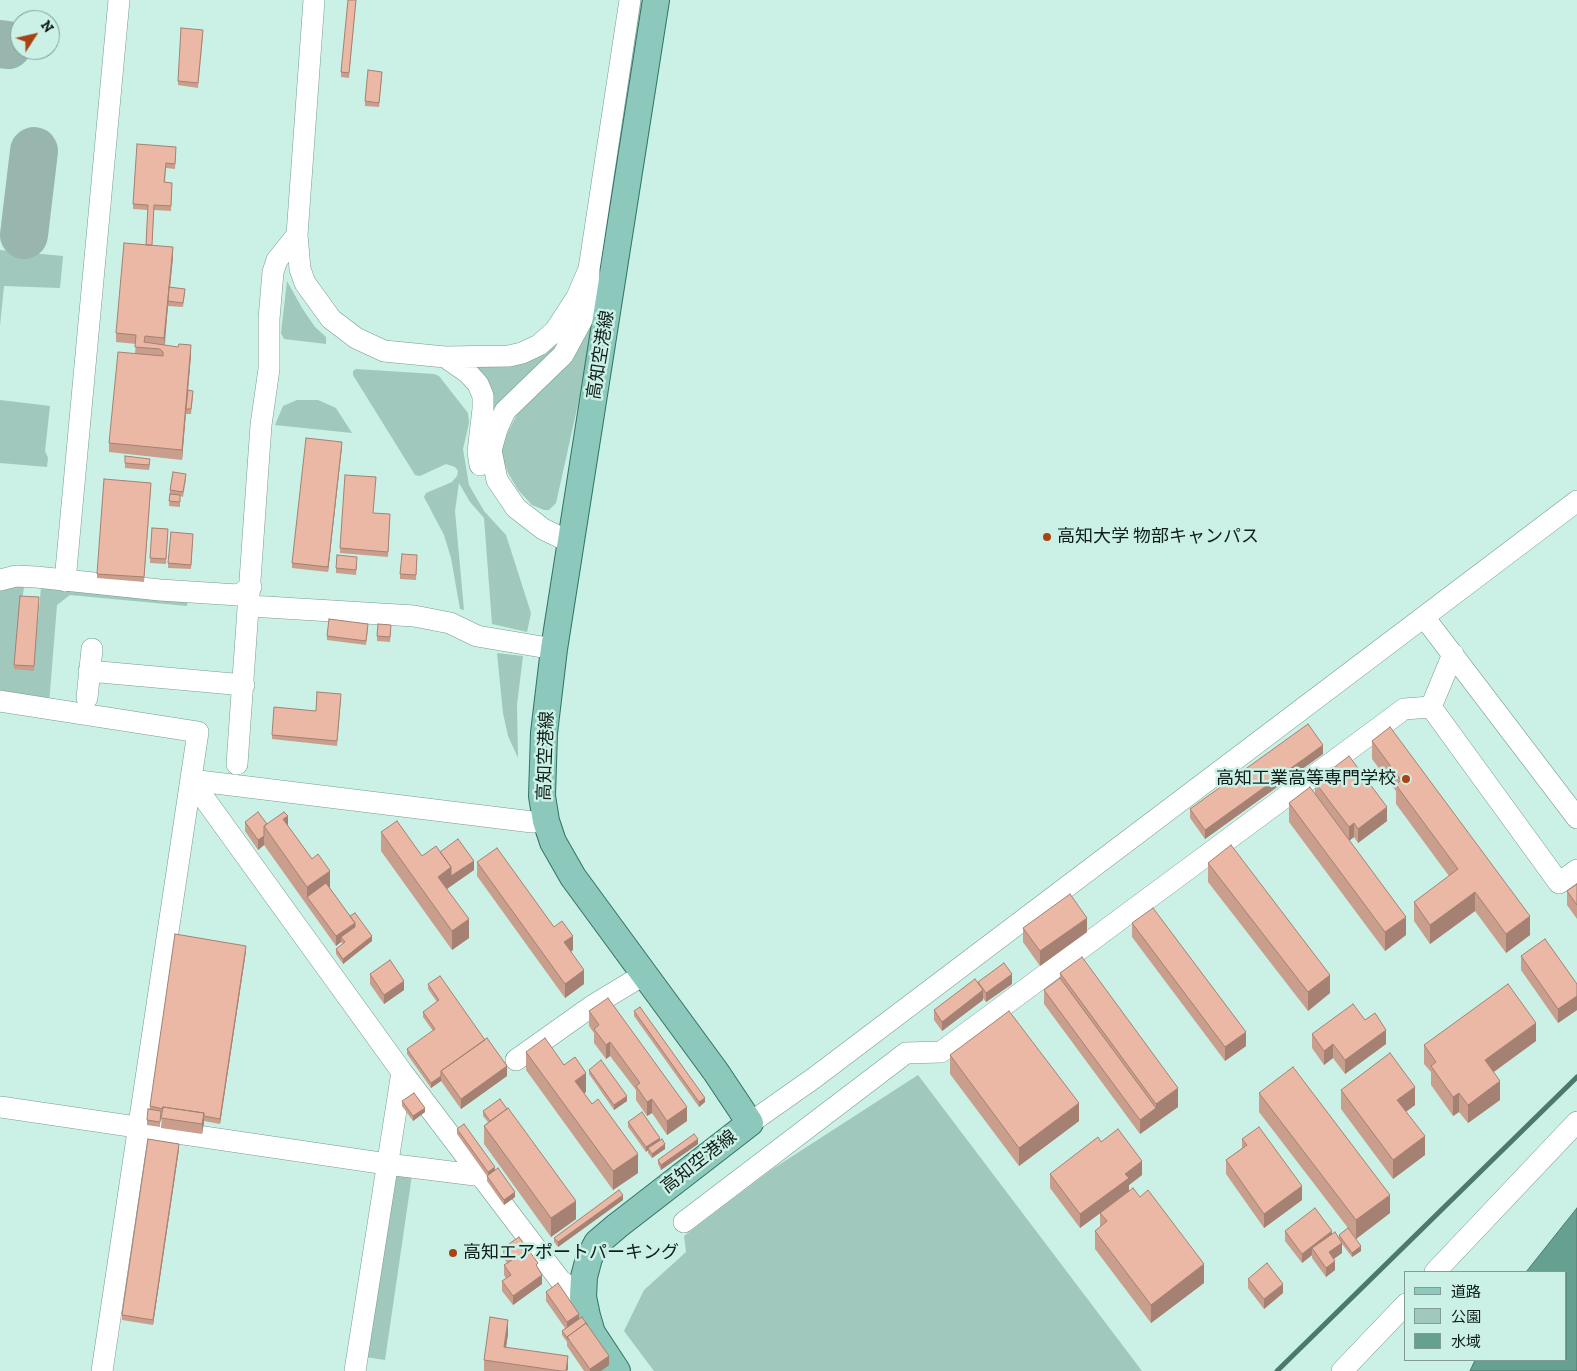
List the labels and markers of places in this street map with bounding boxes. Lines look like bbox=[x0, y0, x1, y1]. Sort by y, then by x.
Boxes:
place label: 高知大学 物部キャンパス bbox=[1057, 526, 1259, 548]
marker: 高知大学 物部キャンパス bbox=[1041, 531, 1053, 543]
place label: 高知工業高等専門学校 bbox=[1216, 768, 1396, 790]
marker: 高知工業高等専門学校 bbox=[1400, 773, 1412, 785]
place label: 高知エアポートパーキング bbox=[463, 1242, 679, 1264]
marker: 高知エアポートパーキング bbox=[447, 1247, 459, 1259]

